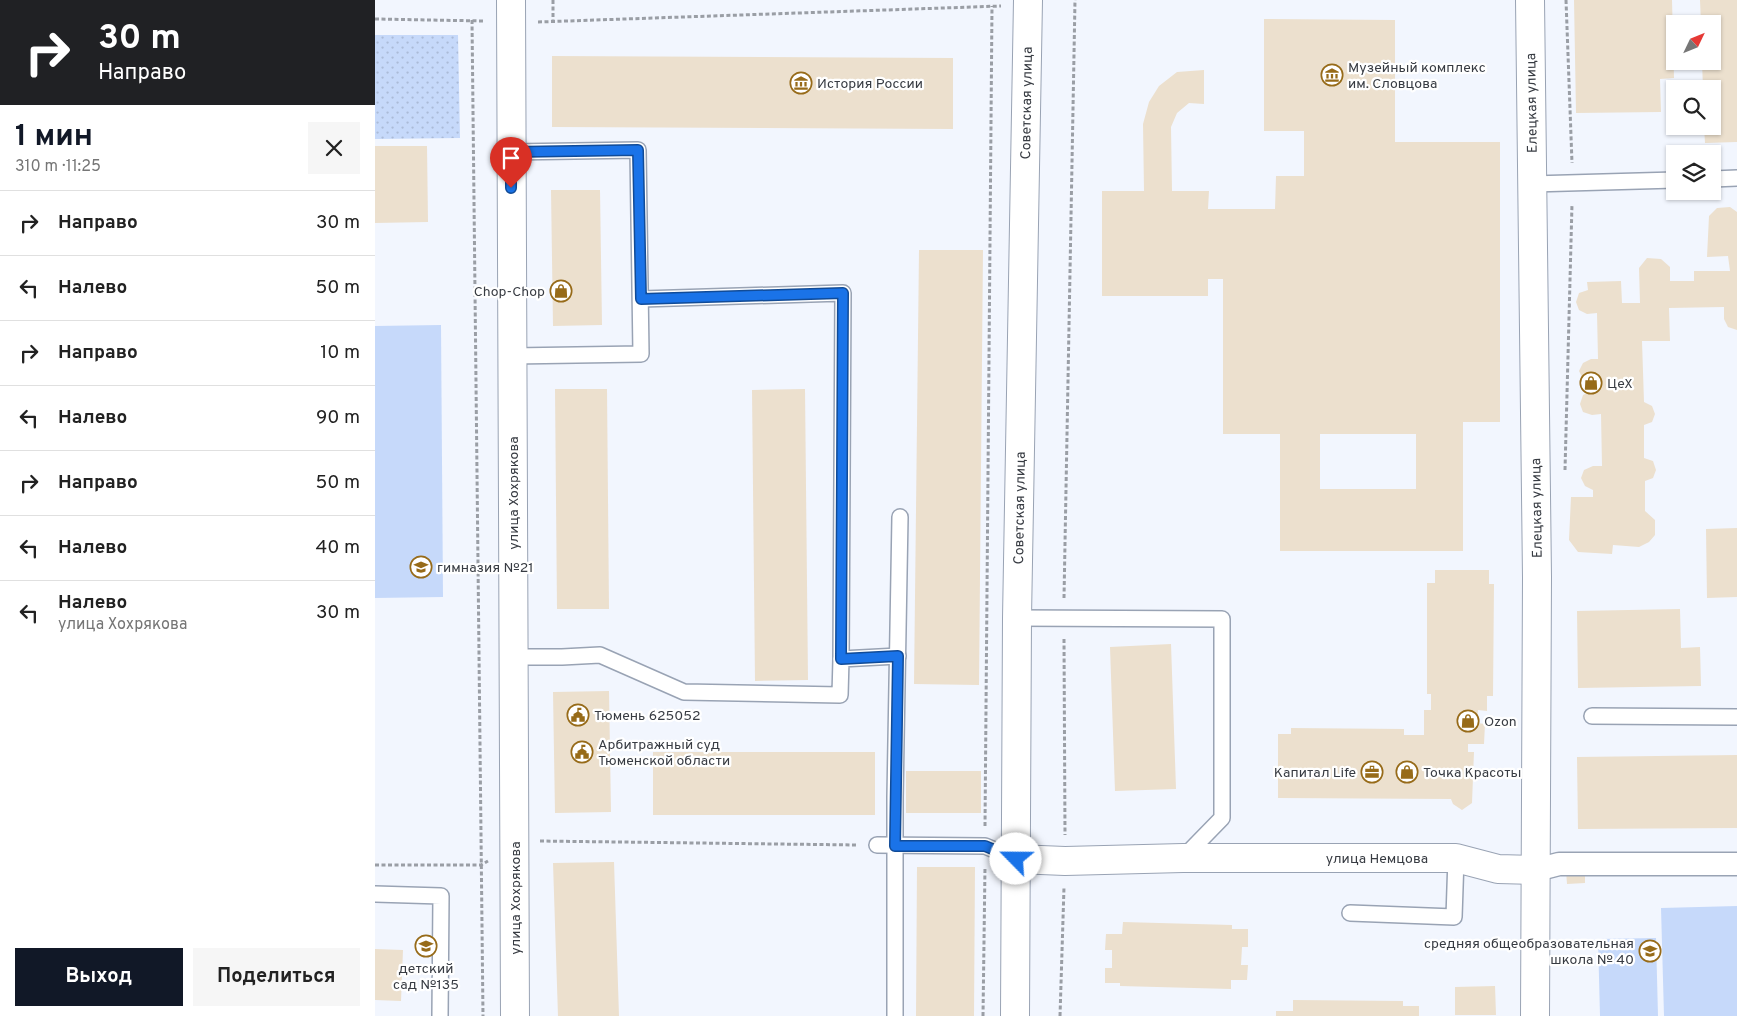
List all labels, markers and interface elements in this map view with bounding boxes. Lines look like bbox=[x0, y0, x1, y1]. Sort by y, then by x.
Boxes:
north arrow bbox=[1666, 15, 1721, 70]
map controls bbox=[1666, 15, 1721, 200]
text: 30 m bbox=[98, 17, 181, 61]
icon: right bbox=[15, 20, 80, 85]
street label: Советская улица bbox=[1018, 46, 1037, 160]
street label: Елецкая улица bbox=[1523, 53, 1542, 153]
text: Направо bbox=[98, 60, 186, 87]
place label: Музейный комплекс им. Словцова bbox=[1348, 60, 1486, 93]
museum icon: Музейный комплекс им. Словцова bbox=[1320, 63, 1344, 87]
museum icon: История России bbox=[789, 71, 813, 95]
place label: История России bbox=[817, 76, 923, 93]
button: search bbox=[1666, 80, 1721, 135]
text: 1 мин bbox=[15, 119, 93, 156]
button: close bbox=[308, 122, 360, 174]
pin bbox=[490, 137, 532, 188]
icon: arrive bbox=[497, 144, 525, 172]
button: layers bbox=[1666, 145, 1721, 200]
text: 310 m · 11:25 bbox=[15, 157, 101, 177]
icon: right bbox=[15, 209, 43, 237]
text: Направо bbox=[58, 211, 138, 235]
text: 30 m bbox=[316, 211, 360, 235]
icon: left bbox=[15, 274, 43, 302]
text: Налево bbox=[58, 276, 127, 300]
text: 50 m bbox=[315, 276, 360, 300]
shop icon: Chop-Chop bbox=[549, 279, 573, 303]
place label: Chop-Chop bbox=[474, 284, 545, 301]
icon: right bbox=[15, 339, 43, 367]
text: Направо bbox=[58, 341, 138, 365]
text: 10 m bbox=[320, 341, 360, 365]
shop icon: ЦеХ bbox=[1579, 371, 1603, 395]
place label: ЦеХ bbox=[1607, 376, 1633, 393]
icon: left bbox=[15, 404, 43, 432]
text: Налево bbox=[58, 406, 127, 430]
text: 90 m bbox=[316, 406, 360, 430]
street label: улица Хохрякова bbox=[506, 436, 523, 550]
street label: Советская улица bbox=[1011, 451, 1030, 565]
street label: Елецкая улица bbox=[1528, 458, 1547, 558]
icon: right bbox=[15, 469, 43, 497]
text: Направо bbox=[58, 471, 138, 495]
text: 50 m bbox=[315, 471, 360, 495]
icon: left bbox=[15, 534, 43, 562]
text: Налево bbox=[58, 536, 127, 560]
text: 40 m bbox=[315, 536, 360, 560]
school or university icon: гимназия №21 bbox=[409, 555, 433, 579]
place label: гимназия №21 bbox=[437, 560, 533, 577]
text: Налево bbox=[58, 591, 127, 615]
icon: left bbox=[15, 599, 43, 627]
text: 30 m bbox=[316, 601, 360, 625]
text: улица Хохрякова bbox=[58, 615, 188, 635]
public building icon: Тюмень 625052 bbox=[566, 703, 590, 727]
place label: Тюмень 625052 bbox=[594, 708, 700, 725]
shop icon: Ozon bbox=[1456, 709, 1480, 733]
place label: Ozon bbox=[1484, 714, 1517, 731]
place label: Арбитражный суд Тюменской области bbox=[598, 737, 730, 770]
public building icon: Арбитражный суд Тюменской области bbox=[570, 740, 594, 764]
office icon: Капитал Life bbox=[1360, 760, 1384, 784]
shop icon: Точка Красоты bbox=[1395, 760, 1419, 784]
place label: Капитал Life bbox=[1274, 765, 1356, 782]
place label: Точка Красоты bbox=[1423, 765, 1521, 782]
position arrow bbox=[989, 832, 1041, 884]
street label: улица Хохрякова bbox=[508, 841, 525, 955]
street label: улица Немцова bbox=[1326, 851, 1428, 868]
school or university icon: детский сад №135 bbox=[414, 934, 438, 958]
place label: средняя общеобразовательная школа № 40 bbox=[1424, 936, 1634, 969]
school or university icon: средняя общеобразовательная школа № 40 bbox=[1638, 939, 1662, 963]
button: Выход bbox=[15, 948, 183, 1006]
button: Поделиться bbox=[193, 948, 360, 1006]
place label: детский сад №135 bbox=[393, 961, 459, 994]

